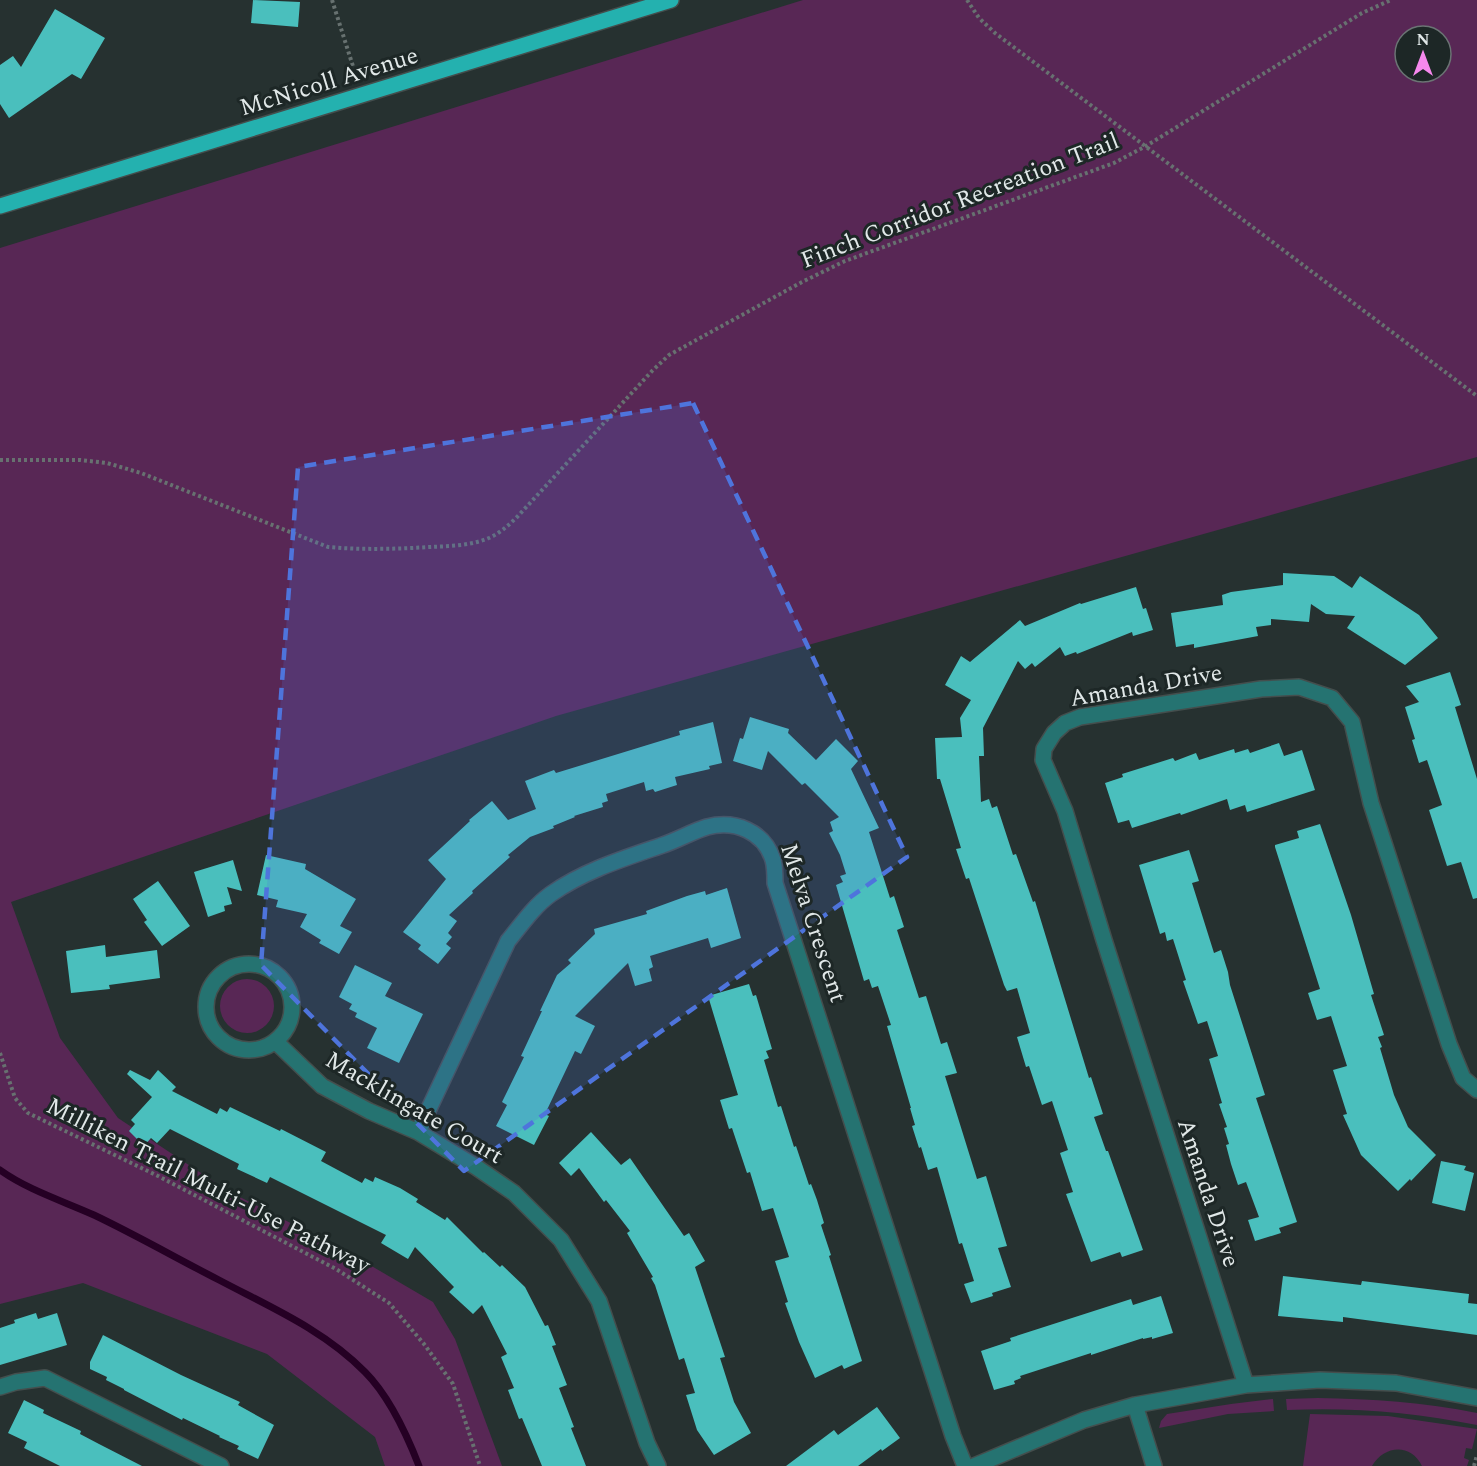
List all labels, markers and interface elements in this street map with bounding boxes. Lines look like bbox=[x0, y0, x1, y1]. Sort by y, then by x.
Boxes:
north arrow bbox=[1393, 24, 1453, 84]
text: N bbox=[1416, 28, 1430, 52]
street label: McNicoll Avenue bbox=[235, 38, 423, 126]
street label: Finch Corridor Recreation Trail bbox=[795, 123, 1125, 279]
street label: Amanda Drive bbox=[1067, 655, 1225, 717]
street label: Melva Crescent bbox=[770, 839, 856, 1007]
street label: Macklingate Court bbox=[318, 1042, 510, 1174]
street label: Milliken Trail Multi-Use Pathway bbox=[40, 1088, 378, 1284]
street label: Amanda Drive bbox=[1167, 1114, 1249, 1272]

